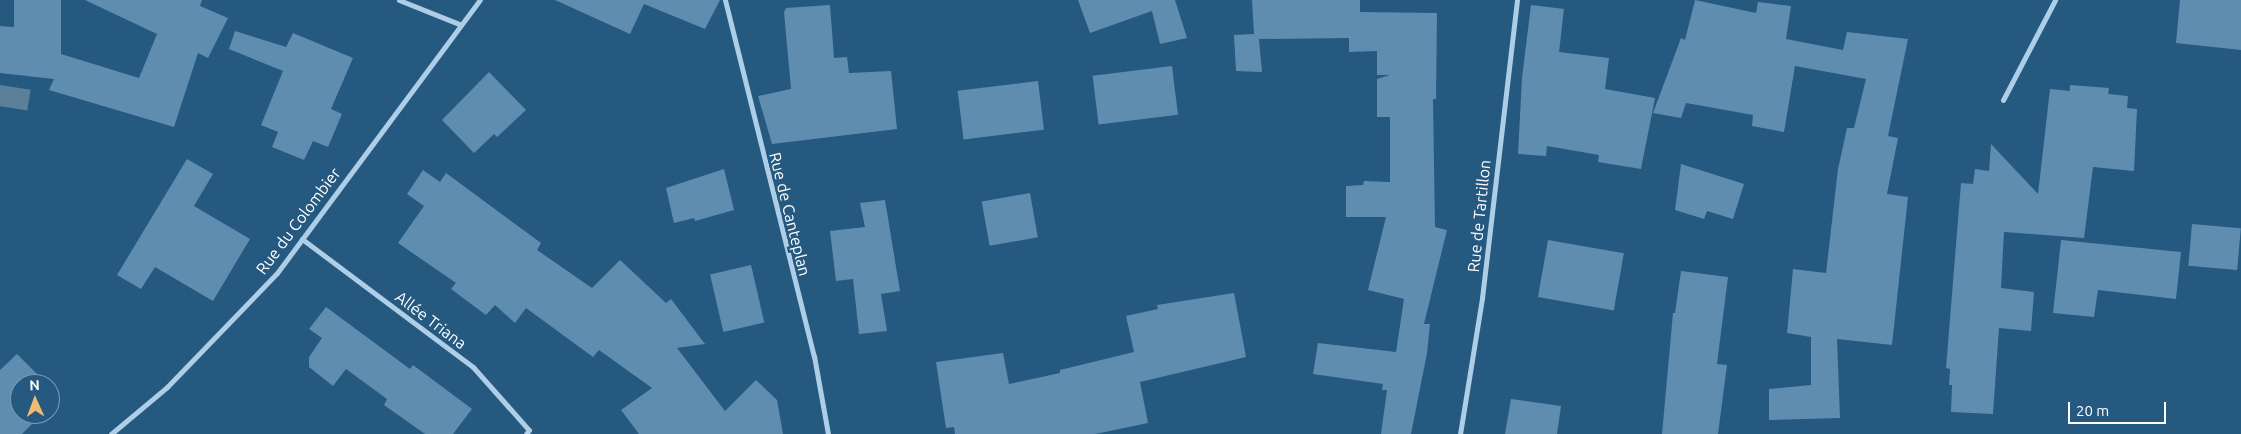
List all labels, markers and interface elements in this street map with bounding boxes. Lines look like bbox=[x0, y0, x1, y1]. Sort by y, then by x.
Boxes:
street label: Rue de Canteplan bbox=[765, 150, 815, 278]
street label: Rue de Tartillon bbox=[1464, 159, 1494, 273]
street label: Rue du Colombier bbox=[252, 164, 344, 278]
street label: Allée Triana bbox=[392, 287, 470, 353]
north arrow bbox=[10, 374, 60, 424]
text: N bbox=[29, 377, 40, 393]
scale bar bbox=[2071, 392, 2168, 424]
text: 20 m bbox=[2076, 402, 2109, 419]

